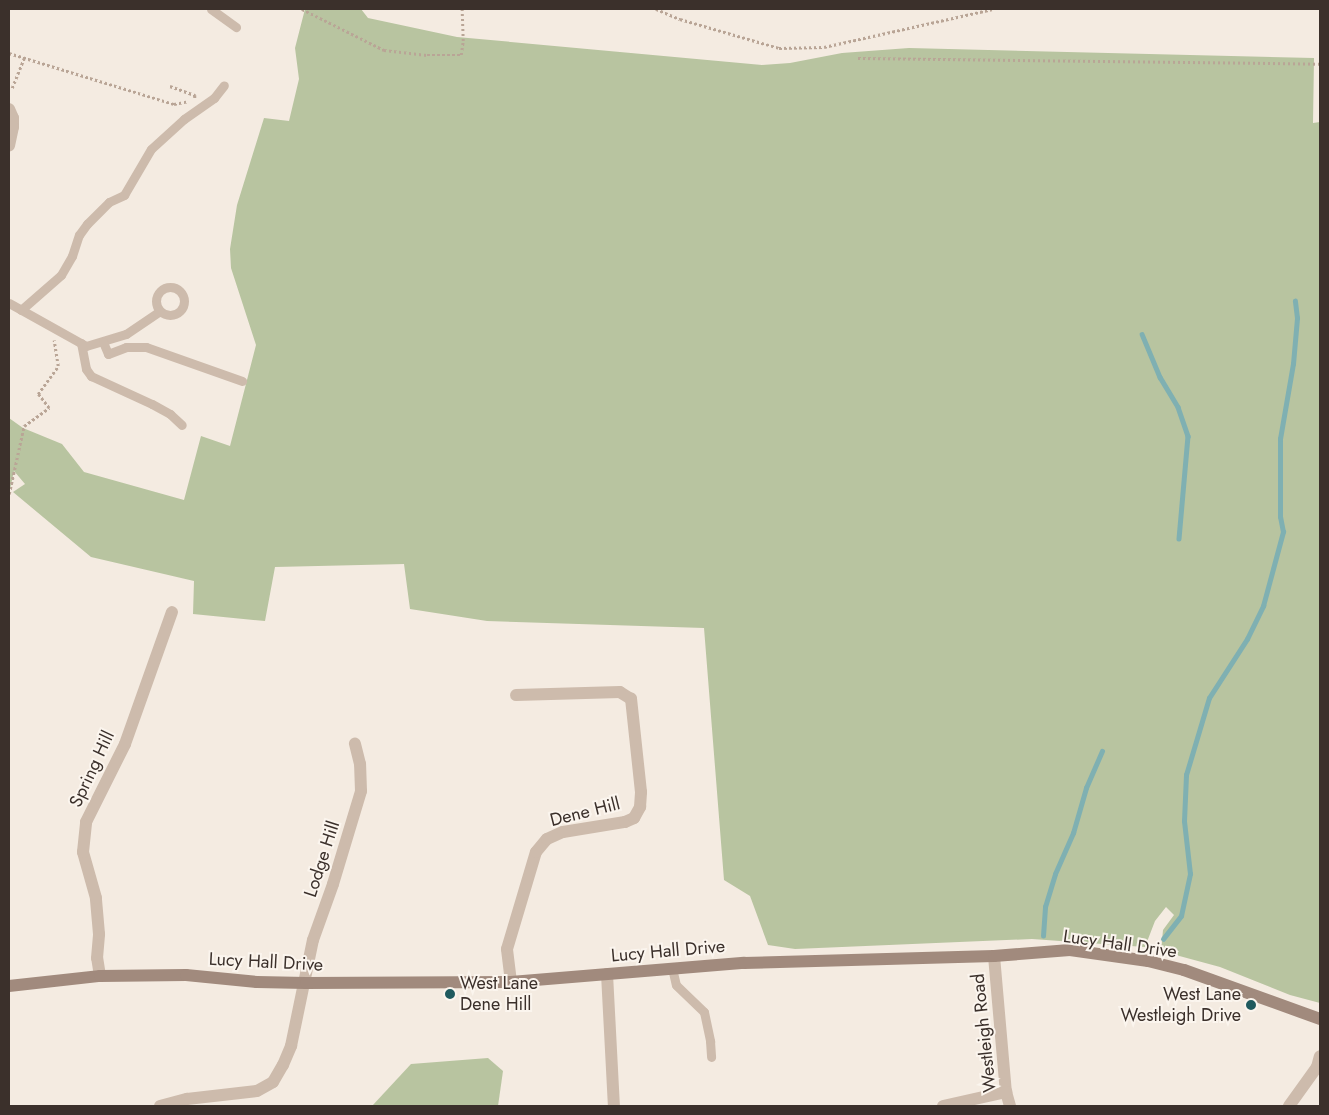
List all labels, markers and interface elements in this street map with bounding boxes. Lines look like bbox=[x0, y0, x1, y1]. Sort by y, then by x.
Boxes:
street label: Spring Hill bbox=[65, 727, 119, 811]
street label: Dene Hill bbox=[548, 793, 622, 831]
street label: Lodge Hill bbox=[300, 818, 344, 900]
street label: Lucy Hall Drive bbox=[1062, 925, 1178, 963]
street label: Lucy Hall Drive bbox=[610, 935, 726, 967]
street label: Lucy Hall Drive bbox=[208, 948, 324, 976]
place label: West Lane Dene Hill bbox=[460, 973, 538, 1016]
street label: Westleigh Road bbox=[967, 973, 1001, 1093]
place label: West Lane Westleigh Drive bbox=[1121, 984, 1241, 1026]
marker: West Lane Dene Hill bbox=[444, 988, 456, 1000]
marker: West Lane Westleigh Drive bbox=[1245, 999, 1257, 1011]

